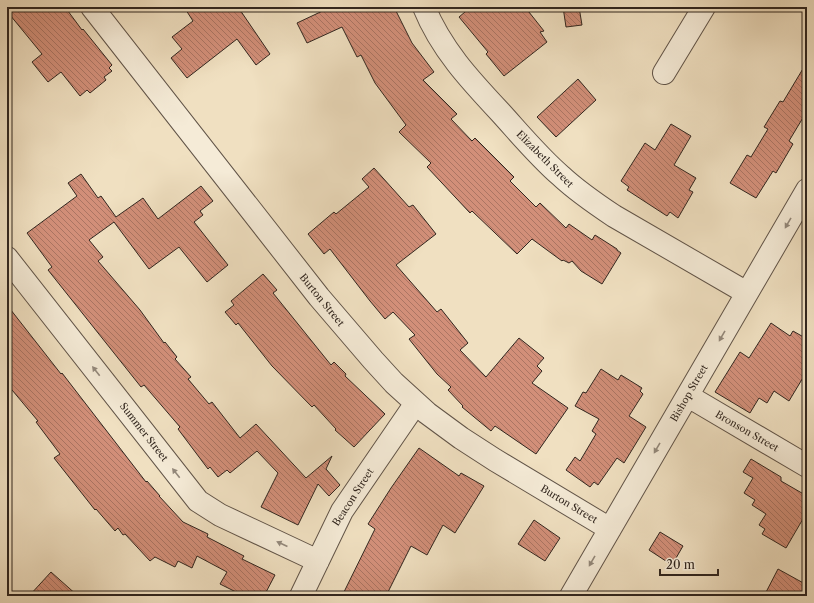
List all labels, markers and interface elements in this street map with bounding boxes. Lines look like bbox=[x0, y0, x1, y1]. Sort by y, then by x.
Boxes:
street label: Elizabeth Street bbox=[514, 128, 577, 191]
one-way arrow bbox=[784, 217, 791, 229]
street label: Burton Street bbox=[297, 271, 348, 329]
one-way arrow bbox=[719, 330, 726, 342]
street label: Bishop Street bbox=[667, 362, 711, 424]
one-way arrow bbox=[92, 366, 100, 377]
street label: Summer Street bbox=[117, 400, 171, 464]
street label: Bronson Street bbox=[713, 408, 781, 455]
one-way arrow bbox=[654, 442, 661, 454]
street label: Beacon Street bbox=[329, 465, 377, 528]
one-way arrow bbox=[172, 468, 181, 479]
street label: Burton Street bbox=[538, 482, 600, 526]
one-way arrow bbox=[277, 541, 288, 547]
scale bar bbox=[660, 551, 718, 577]
one-way arrow bbox=[588, 555, 595, 567]
text: 20 m bbox=[666, 557, 695, 572]

